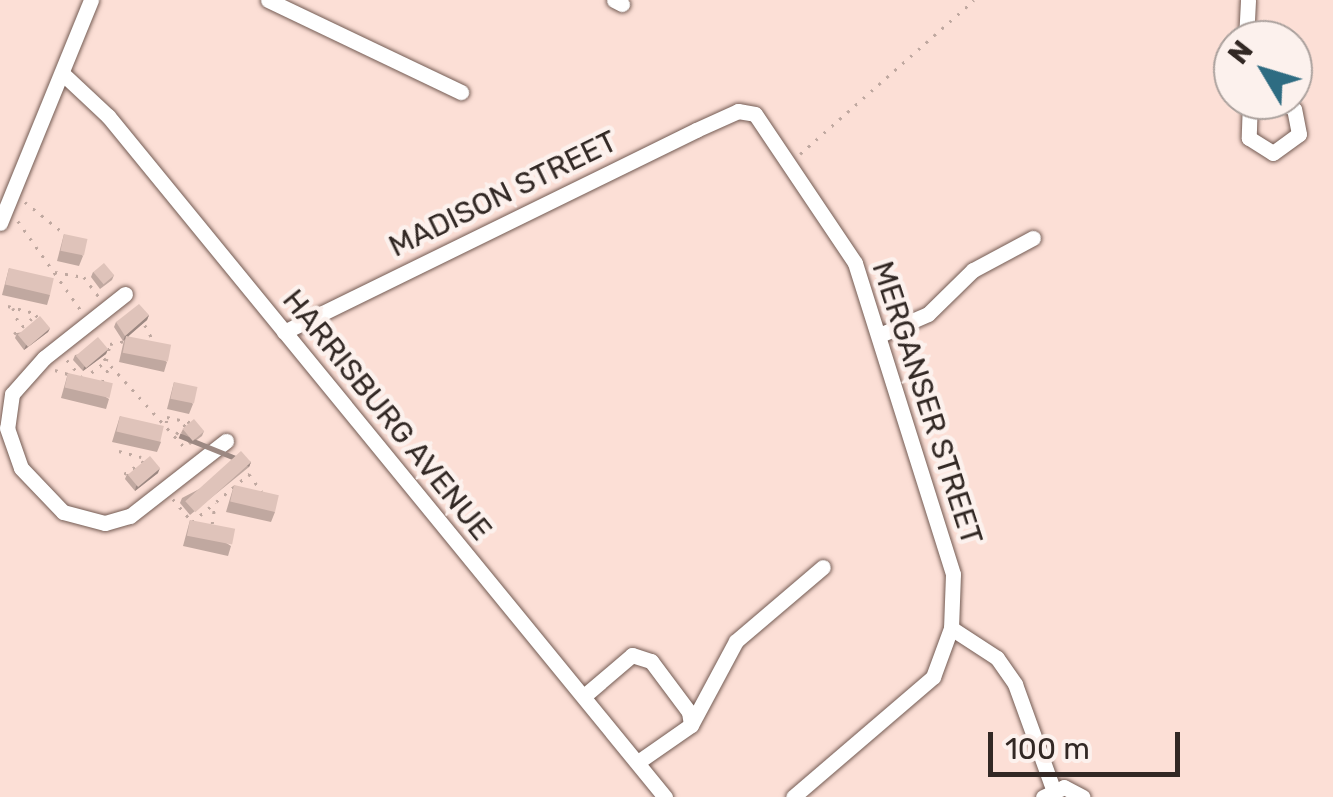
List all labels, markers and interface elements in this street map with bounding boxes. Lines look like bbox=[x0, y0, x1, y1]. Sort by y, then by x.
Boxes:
north arrow bbox=[1213, 20, 1313, 120]
text: N bbox=[1221, 34, 1260, 71]
street label: MADISON STREET bbox=[383, 123, 623, 265]
street label: MERGANSER STREET bbox=[864, 257, 990, 549]
street label: HARRISBURG AVENUE bbox=[275, 282, 499, 548]
scale bar bbox=[993, 712, 1186, 774]
text: 100 m bbox=[1005, 731, 1090, 767]

